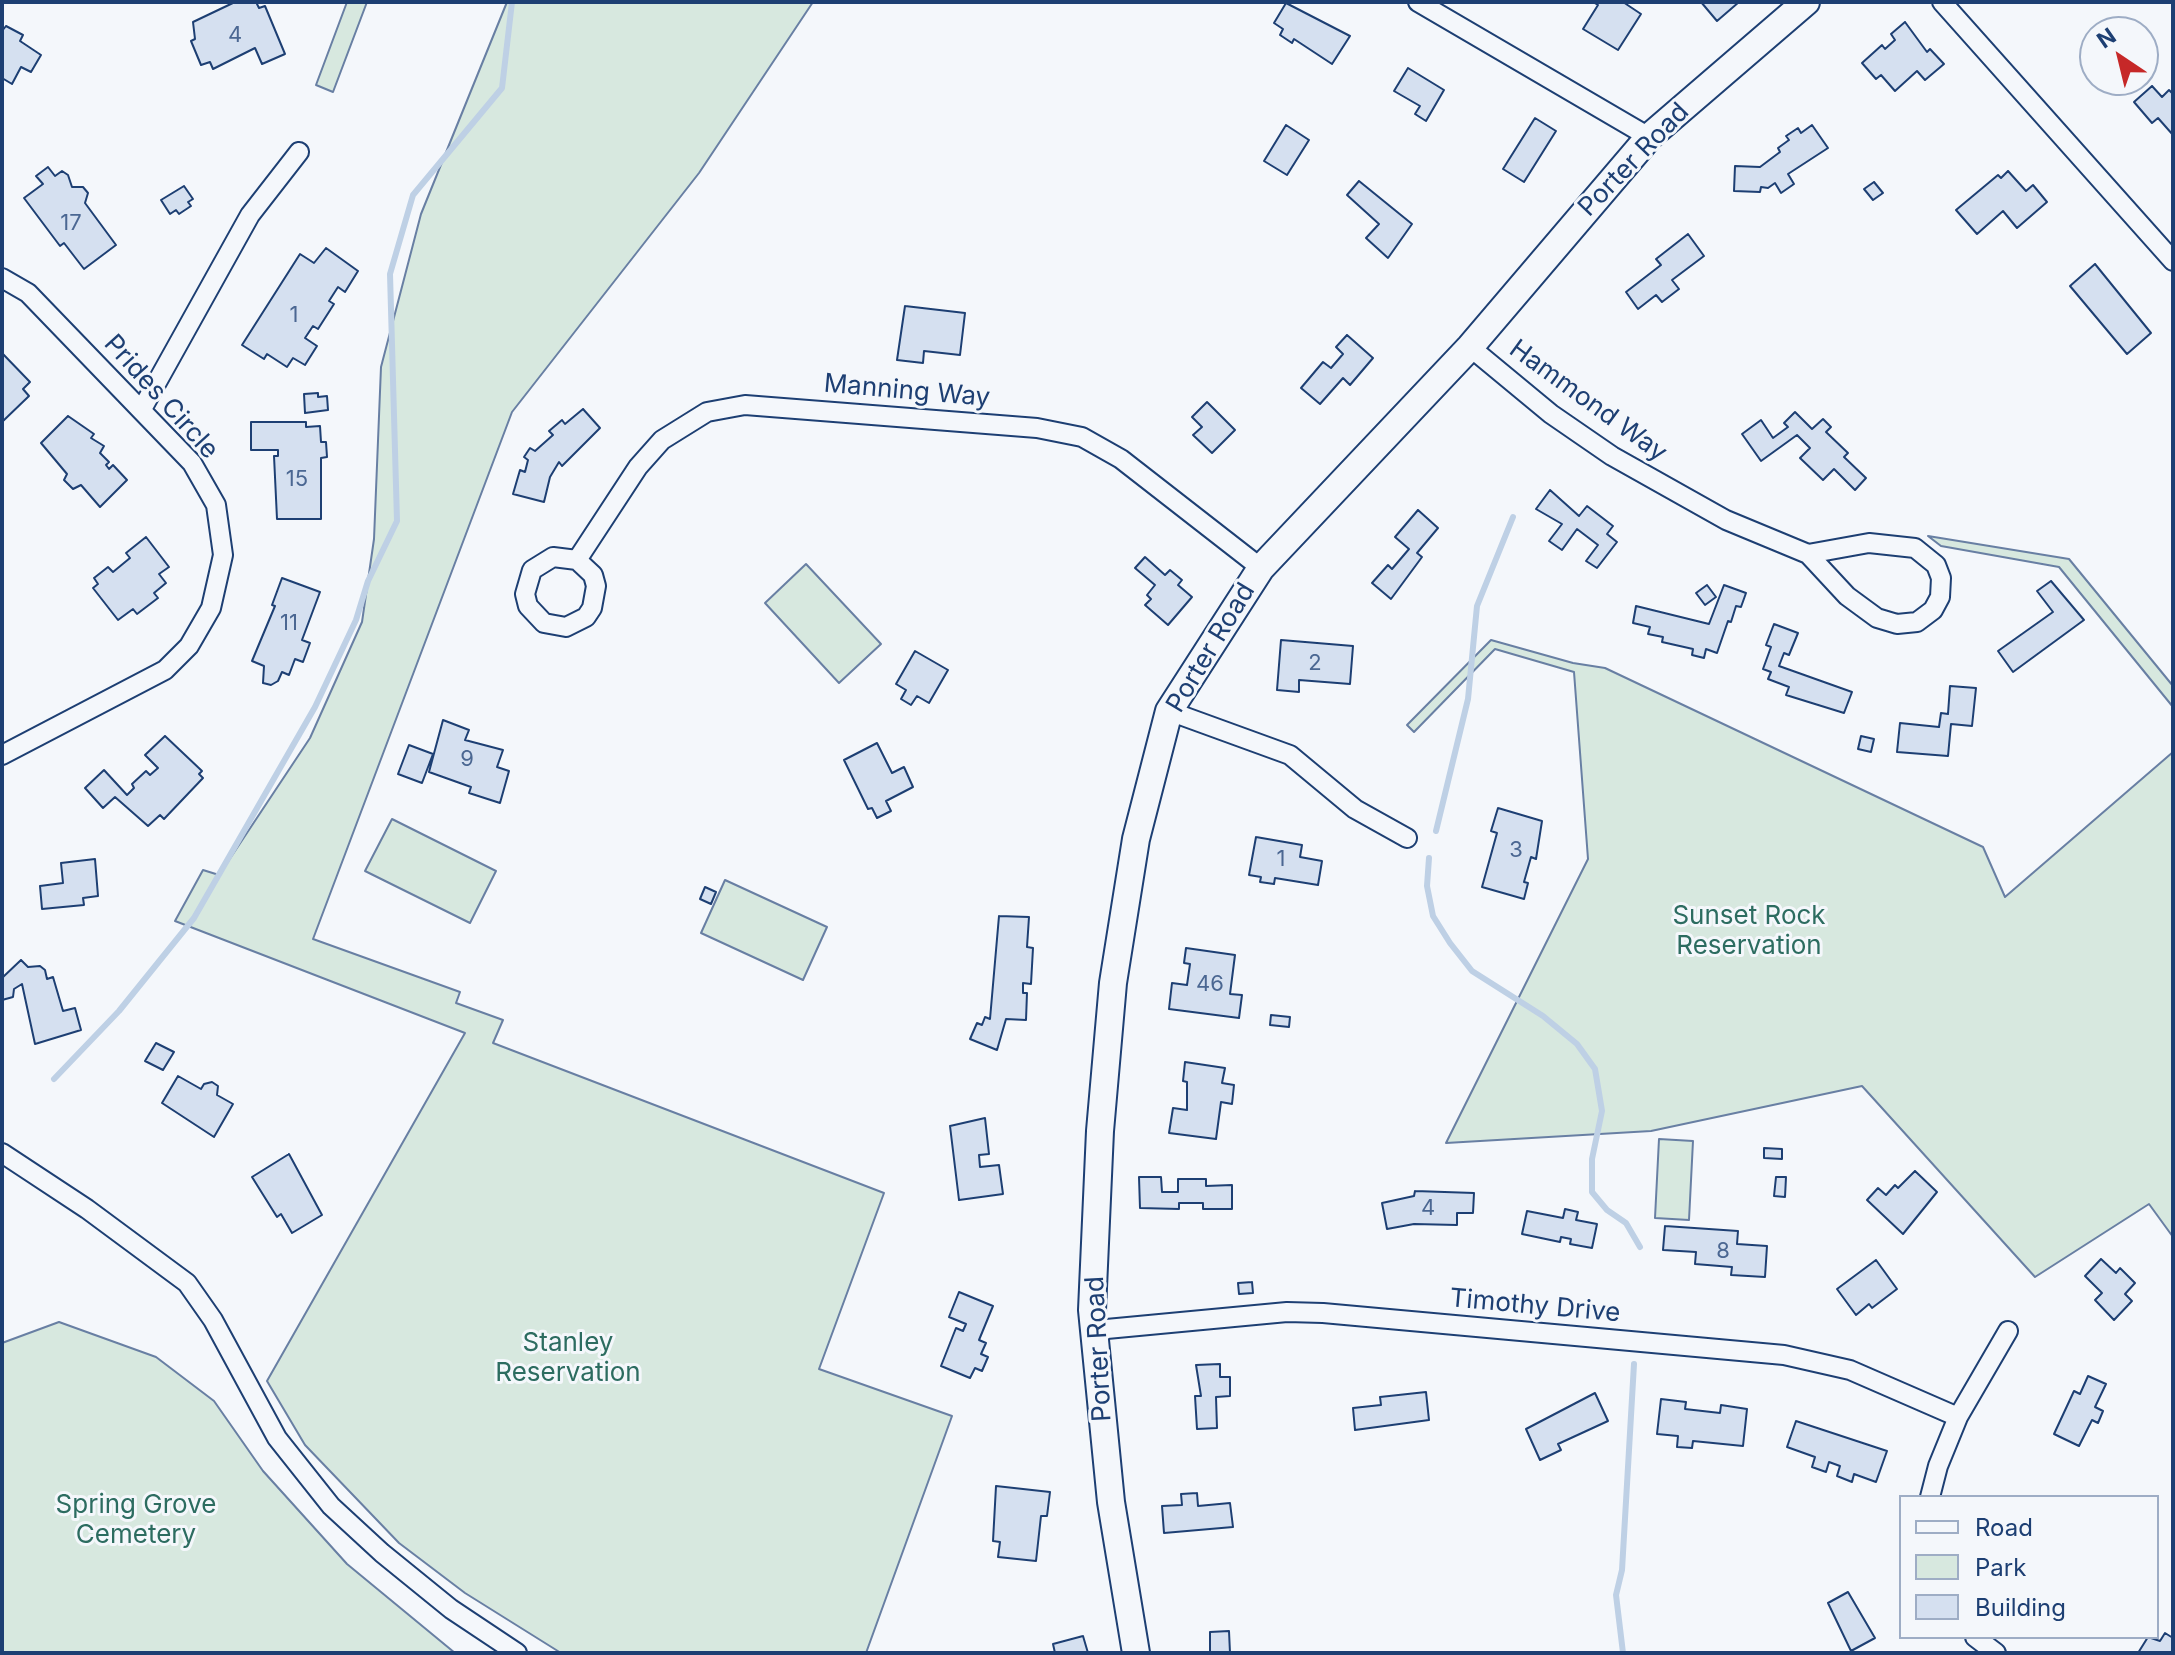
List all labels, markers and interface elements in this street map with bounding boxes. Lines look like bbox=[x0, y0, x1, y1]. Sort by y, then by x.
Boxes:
north arrow bbox=[2079, 16, 2159, 96]
house number: 4 bbox=[228, 22, 242, 48]
text: N bbox=[2092, 23, 2121, 53]
street label: Porter Road bbox=[1572, 97, 1696, 223]
house number: 17 bbox=[60, 210, 82, 236]
house number: 1 bbox=[290, 302, 298, 328]
street label: Prides Circle bbox=[97, 329, 225, 465]
street label: Hammond Way bbox=[1503, 333, 1673, 469]
street label: Manning Way bbox=[823, 368, 991, 414]
house number: 15 bbox=[286, 466, 308, 492]
street label: Porter Road bbox=[1160, 578, 1262, 718]
house number: 11 bbox=[280, 610, 298, 636]
house number: 2 bbox=[1308, 650, 1322, 676]
house number: 9 bbox=[460, 746, 474, 772]
house number: 3 bbox=[1509, 837, 1523, 863]
house number: 1 bbox=[1277, 846, 1285, 872]
park label: Sunset Rock Reservation bbox=[1672, 900, 1826, 962]
house number: 46 bbox=[1196, 971, 1224, 997]
house number: 4 bbox=[1421, 1195, 1435, 1221]
house number: 8 bbox=[1716, 1238, 1730, 1264]
street label: Porter Road bbox=[1080, 1276, 1118, 1422]
street label: Timothy Drive bbox=[1448, 1283, 1622, 1329]
park label: Stanley Reservation bbox=[495, 1327, 641, 1388]
park label: Spring Grove Cemetery bbox=[56, 1489, 216, 1550]
legend bbox=[1899, 1495, 2159, 1639]
text: Road bbox=[1975, 1513, 2033, 1542]
text: Park bbox=[1975, 1553, 2026, 1582]
text: Building bbox=[1975, 1593, 2066, 1622]

